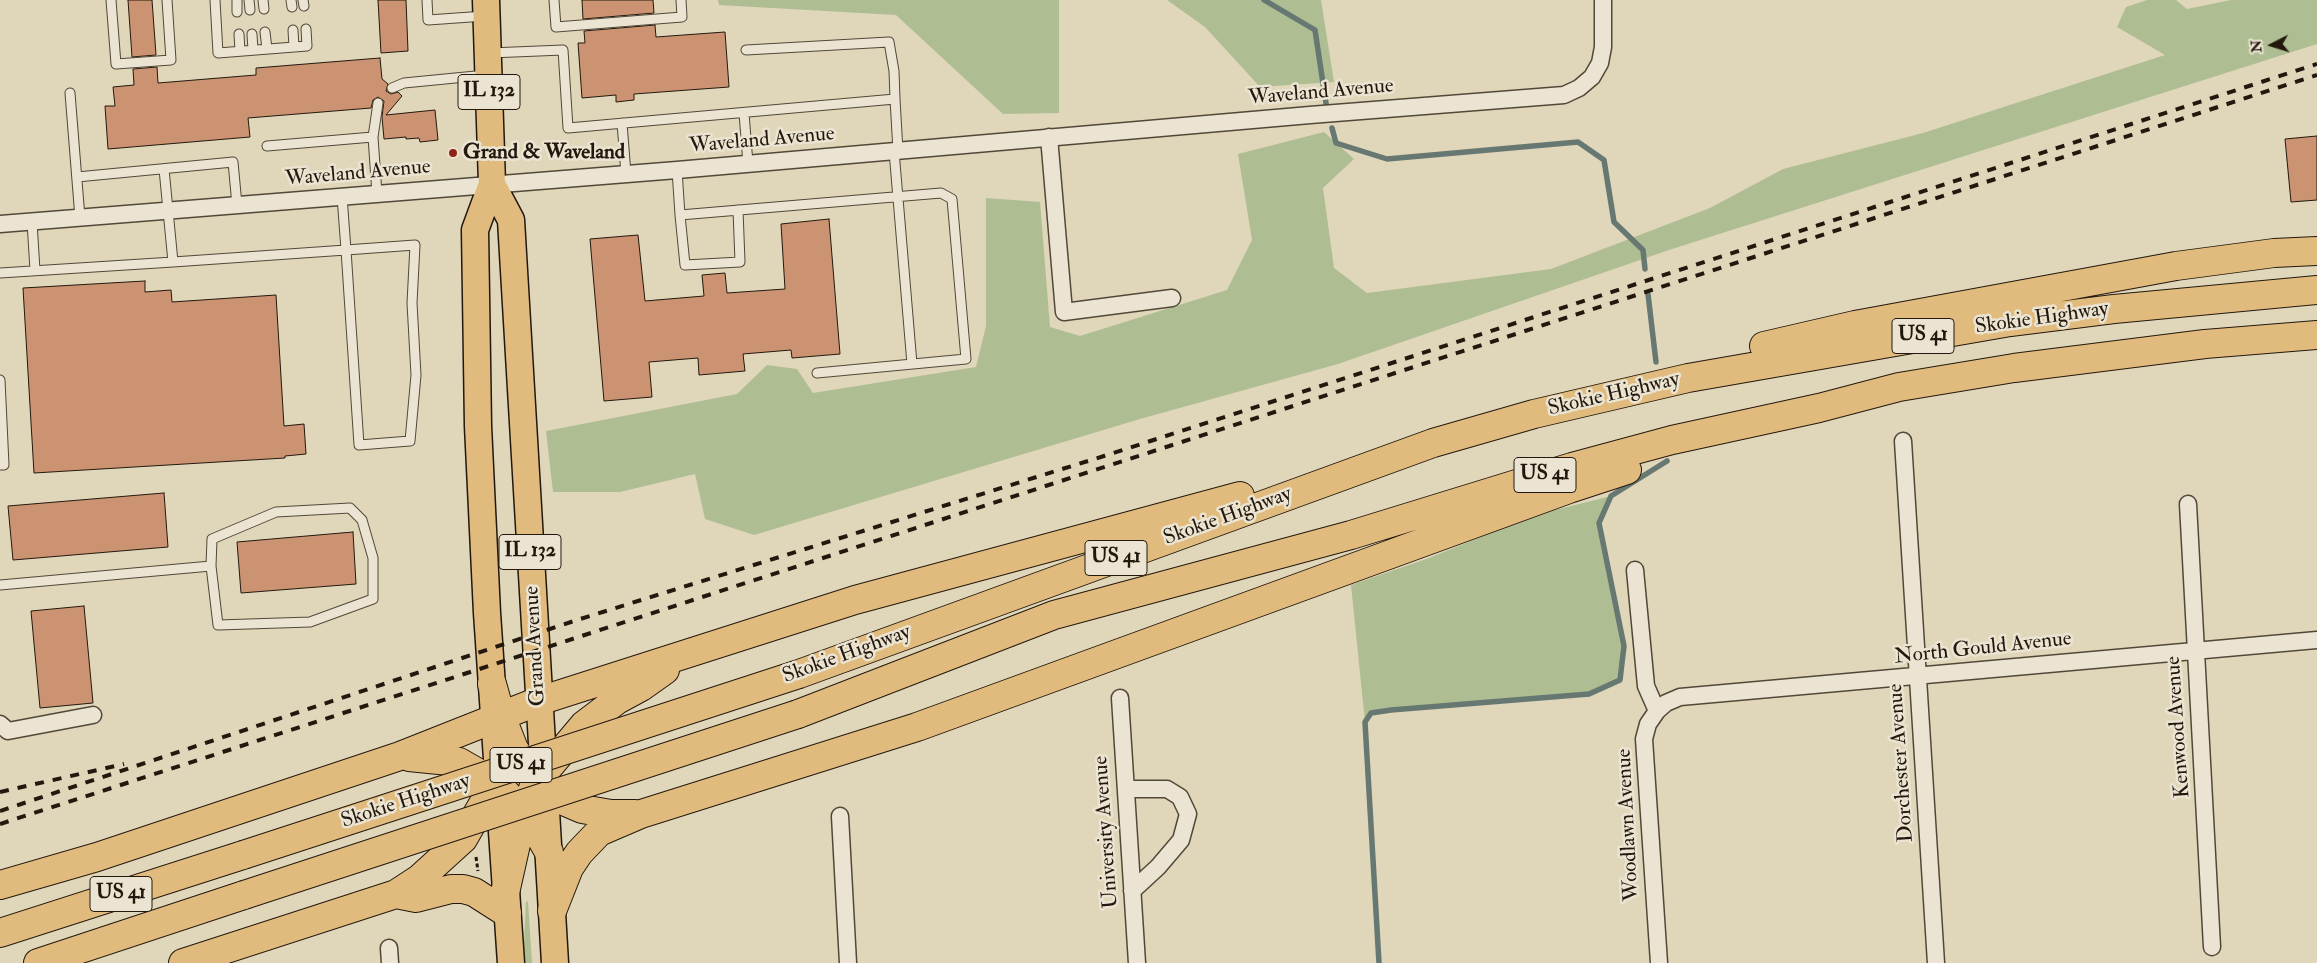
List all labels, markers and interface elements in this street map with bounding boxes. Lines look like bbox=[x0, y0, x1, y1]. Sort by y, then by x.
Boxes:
north arrow bbox=[2247, 20, 2297, 70]
text: N bbox=[2248, 39, 2266, 53]
road number: IL 132 bbox=[458, 74, 520, 110]
street label: Waveland Avenue bbox=[1247, 74, 1395, 112]
street label: Waveland Avenue bbox=[688, 122, 836, 160]
place label: Grand & Waveland bbox=[463, 140, 625, 166]
marker: Grand & Waveland bbox=[447, 147, 459, 159]
street label: Waveland Avenue bbox=[284, 155, 432, 193]
street label: Skokie Highway bbox=[1974, 297, 2110, 341]
road number: US 41 bbox=[1892, 318, 1954, 354]
street label: Skokie Highway bbox=[1546, 368, 1682, 422]
road number: US 41 bbox=[1514, 458, 1576, 492]
street label: Skokie Highway bbox=[1160, 482, 1296, 552]
road number: IL 132 bbox=[499, 534, 561, 570]
road number: US 41 bbox=[1085, 540, 1147, 576]
street label: Grand Avenue bbox=[520, 585, 552, 707]
street label: Skokie Highway bbox=[779, 620, 915, 690]
street label: North Gould Avenue bbox=[1893, 627, 2073, 671]
street label: Kenwood Avenue bbox=[2161, 655, 2197, 799]
street label: Dorchester Avenue bbox=[1884, 683, 1920, 843]
road number: US 41 bbox=[490, 748, 552, 782]
street label: Woodlawn Avenue bbox=[1612, 748, 1646, 902]
street label: University Avenue bbox=[1089, 755, 1125, 909]
street label: Skokie Highway bbox=[338, 769, 474, 835]
road number: US 41 bbox=[90, 876, 152, 912]

